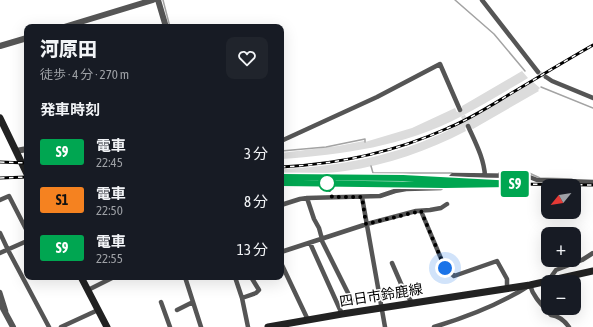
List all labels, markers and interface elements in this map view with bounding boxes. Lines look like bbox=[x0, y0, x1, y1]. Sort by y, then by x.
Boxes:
button: heart bbox=[226, 37, 268, 79]
text: 河原田 bbox=[40, 38, 97, 60]
text: 徒歩 · 4 分 · 270 m bbox=[40, 67, 129, 82]
text: 発車時刻 bbox=[40, 101, 100, 118]
text: 電車 bbox=[96, 137, 126, 154]
text: S9 bbox=[56, 144, 68, 160]
text: 3 分 bbox=[244, 145, 268, 162]
text: 22:45 bbox=[96, 155, 123, 170]
line badge: S9 bbox=[497, 171, 533, 197]
unlabelled marker bbox=[318, 174, 336, 192]
text: S9 bbox=[509, 176, 521, 192]
north arrow bbox=[541, 179, 581, 219]
map controls bbox=[541, 179, 581, 315]
text: 電車 bbox=[96, 185, 126, 202]
text: S1 bbox=[56, 192, 68, 208]
text: 8 分 bbox=[244, 193, 268, 210]
text: 22:50 bbox=[96, 203, 123, 218]
button: + bbox=[541, 227, 581, 267]
text: 電車 bbox=[96, 233, 126, 250]
text: S9 bbox=[56, 240, 68, 256]
text: 13 分 bbox=[237, 241, 268, 258]
text: 22:55 bbox=[96, 251, 123, 266]
your location bbox=[435, 258, 455, 278]
button: − bbox=[541, 275, 581, 315]
street label: 四日市鈴鹿線 bbox=[338, 281, 424, 309]

